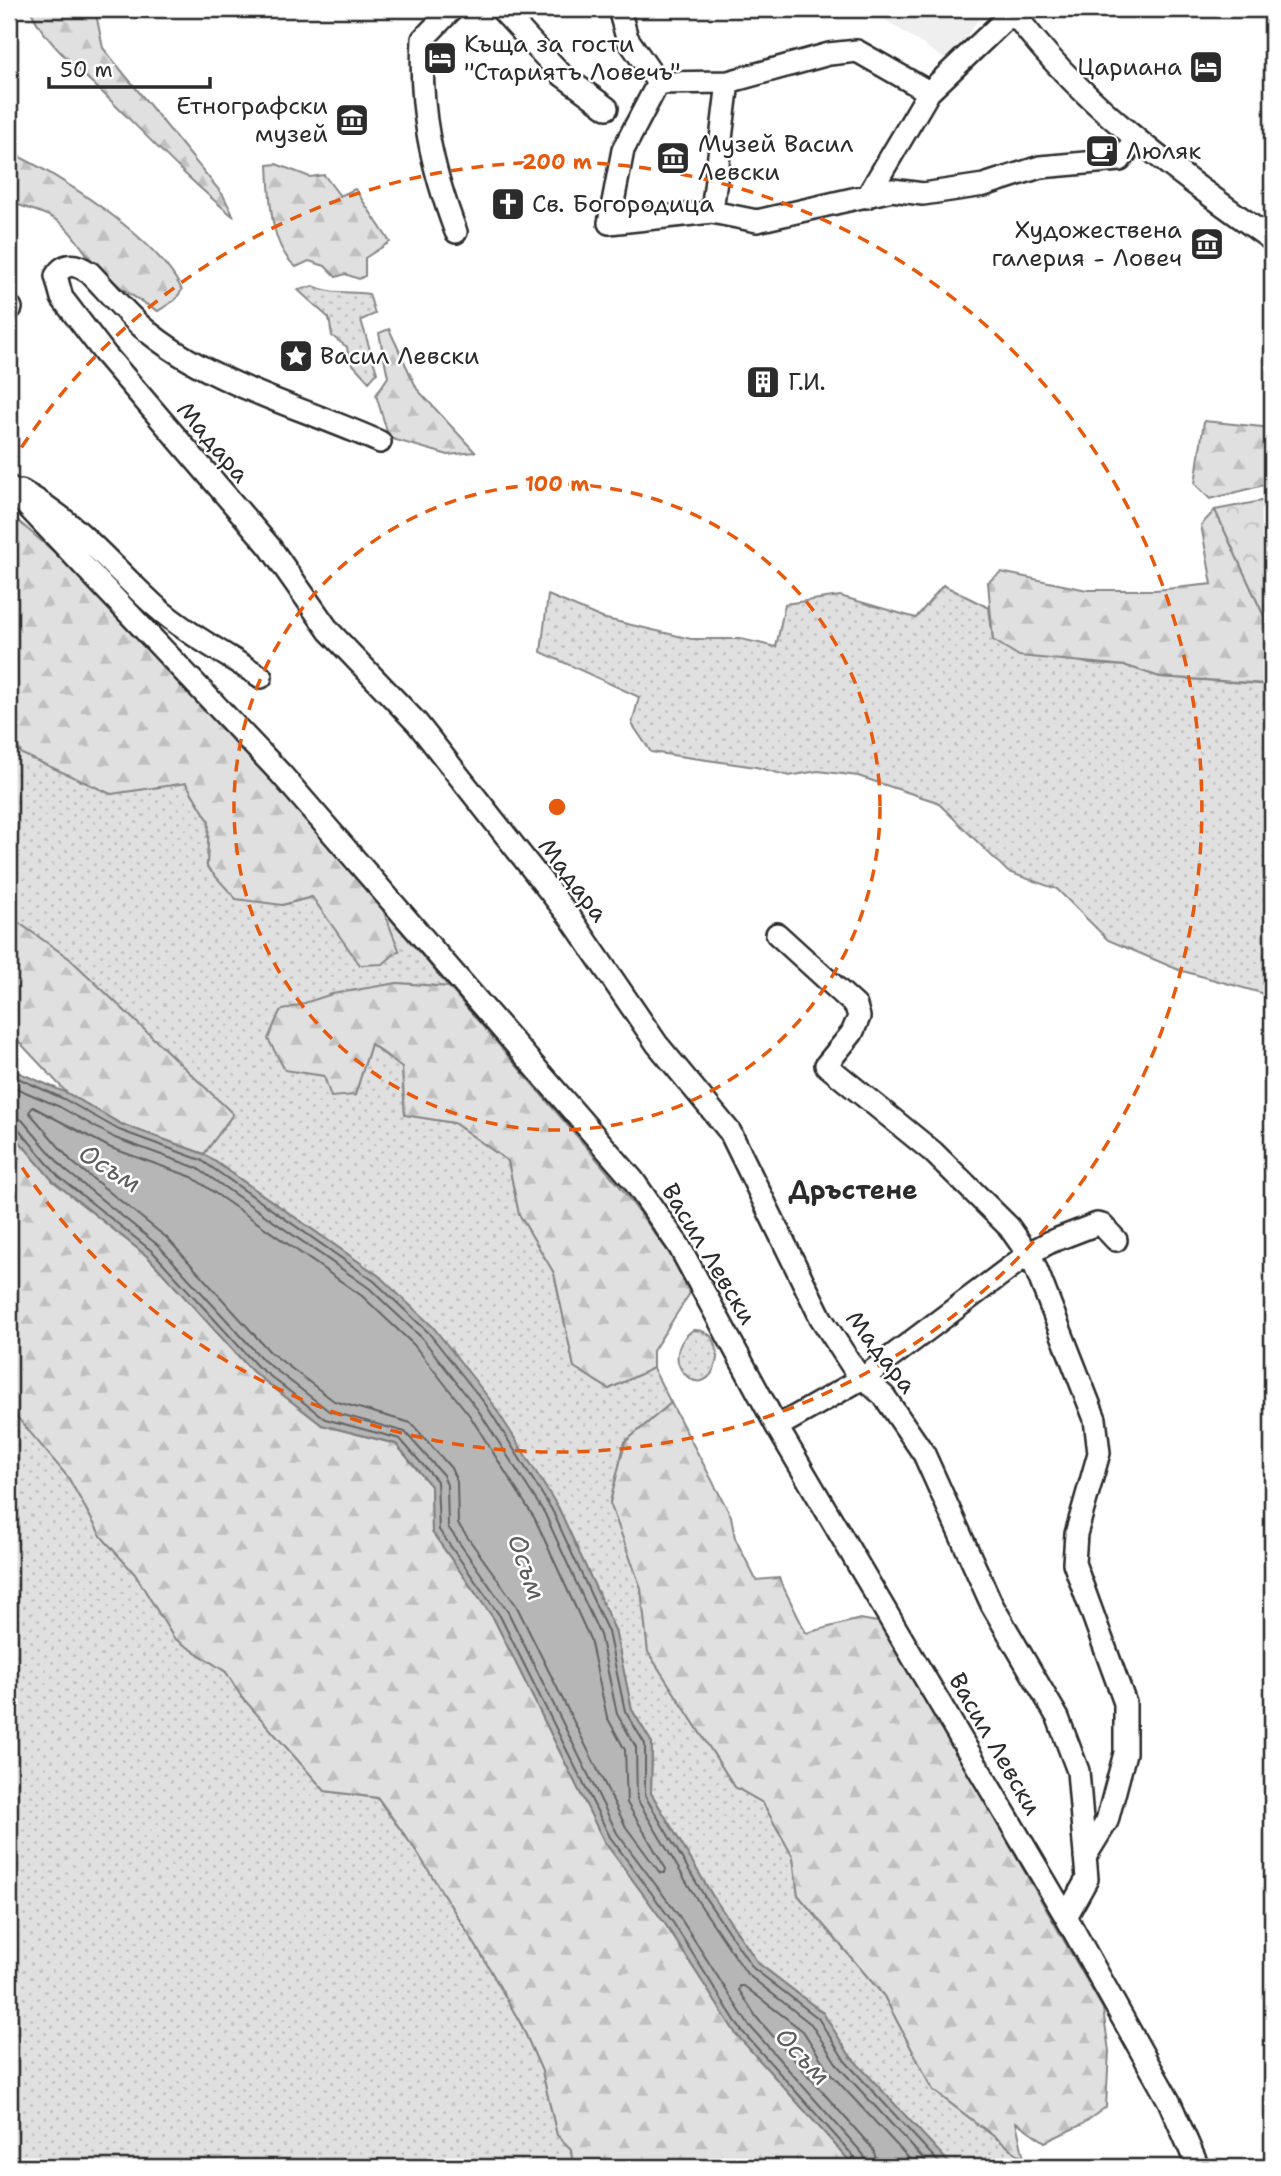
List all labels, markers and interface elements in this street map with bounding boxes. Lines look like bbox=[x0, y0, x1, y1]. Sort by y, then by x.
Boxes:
place label: Къща за гости "Стариятъ Ловечъ" bbox=[464, 28, 681, 88]
hotel icon: Къща за гости "Стариятъ Ловечъ" bbox=[421, 39, 459, 77]
scale bar bbox=[49, 46, 210, 90]
hotel icon: Цариана bbox=[1187, 48, 1225, 86]
place label: Цариана bbox=[1077, 51, 1182, 83]
text: 50 m bbox=[60, 56, 113, 84]
place label: Етнографски музей bbox=[176, 90, 328, 150]
museum icon: Етнографски музей bbox=[333, 101, 371, 139]
place label: Музей Васил Левски bbox=[698, 128, 853, 188]
cafe icon: Люляк bbox=[1083, 132, 1121, 170]
place label: Люляк bbox=[1126, 135, 1201, 167]
museum icon: Музей Васил Левски bbox=[654, 139, 692, 177]
text: 200 m bbox=[522, 148, 592, 176]
church icon: Св. Богородица bbox=[489, 185, 527, 223]
place label: Св. Богородица bbox=[532, 188, 714, 220]
place label: Художествена галерия - Ловеч bbox=[992, 214, 1182, 274]
museum icon: Художествена галерия - Ловеч bbox=[1188, 225, 1226, 263]
place icon: Васил Левски bbox=[277, 337, 315, 375]
place label: Васил Левски bbox=[320, 340, 479, 372]
building icon: Г.И. bbox=[744, 363, 782, 401]
place label: Г.И. bbox=[788, 366, 826, 398]
street label: Мадара bbox=[169, 394, 257, 490]
text: 100 m bbox=[525, 470, 589, 498]
centre of rings bbox=[545, 795, 569, 819]
street label: Мадара bbox=[531, 832, 615, 929]
water label: Осъм bbox=[72, 1135, 148, 1200]
district label: Дръстене bbox=[788, 1172, 918, 1207]
street label: Васил Левски bbox=[654, 1177, 764, 1331]
street label: Мадара bbox=[838, 1304, 924, 1400]
water label: Осъм bbox=[500, 1529, 555, 1604]
street label: Васил Левски bbox=[941, 1667, 1049, 1821]
water label: Осъм bbox=[768, 2019, 839, 2092]

